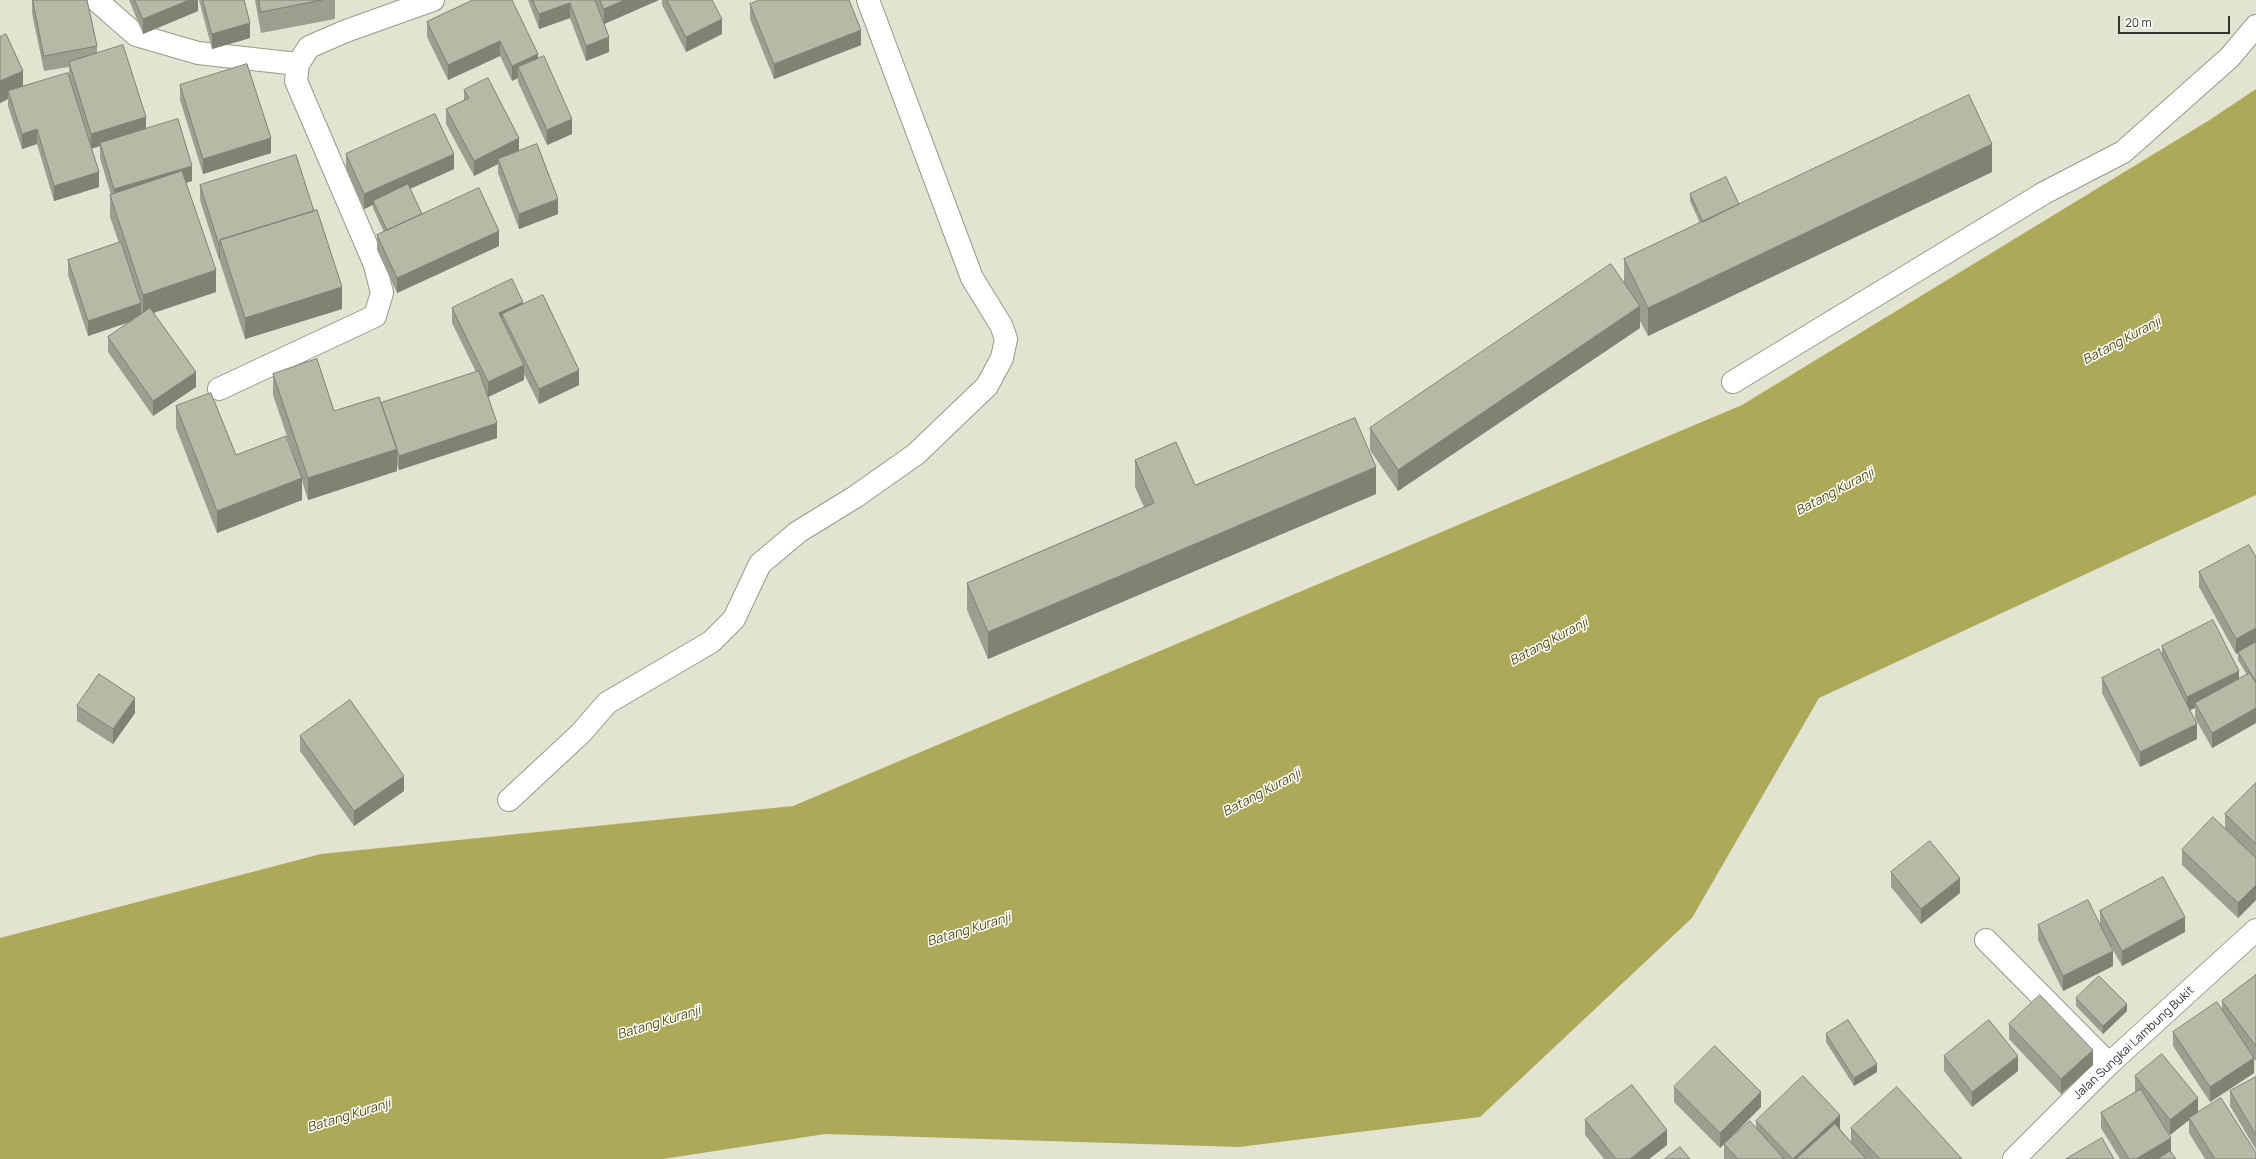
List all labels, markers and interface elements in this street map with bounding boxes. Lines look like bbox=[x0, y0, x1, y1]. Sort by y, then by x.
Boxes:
scale bar bbox=[2120, 8, 2232, 34]
text: 20 m bbox=[2125, 14, 2152, 31]
water label: Batang Kuranji bbox=[2080, 314, 2164, 368]
water label: Batang Kuranji bbox=[1793, 465, 1877, 519]
water label: Batang Kuranji bbox=[1507, 615, 1591, 669]
water label: Batang Kuranji bbox=[1220, 766, 1304, 820]
water label: Batang Kuranji bbox=[925, 910, 1013, 950]
street label: Jalan Sungkai Lambung Bukit bbox=[2071, 983, 2197, 1103]
water label: Batang Kuranji bbox=[615, 1003, 703, 1043]
water label: Batang Kuranji bbox=[305, 1096, 393, 1136]

